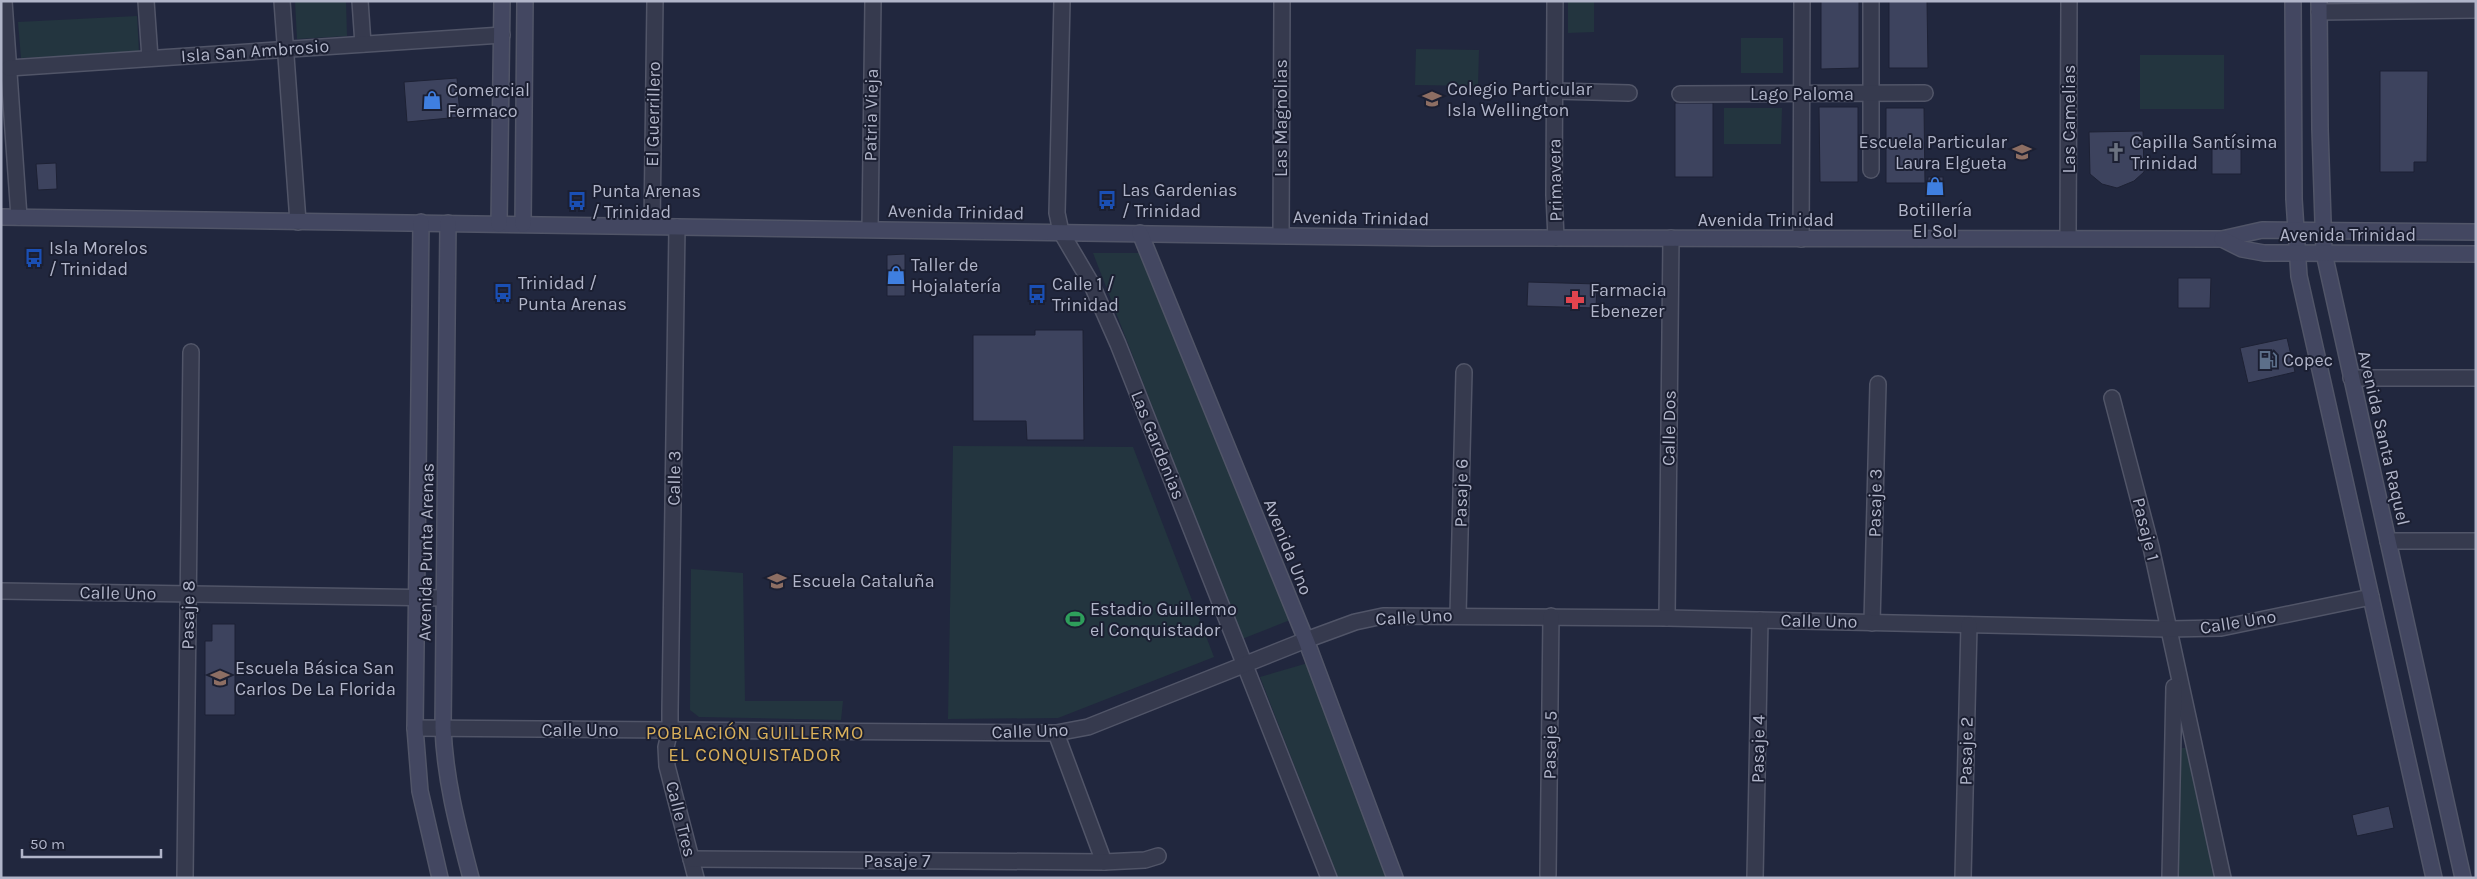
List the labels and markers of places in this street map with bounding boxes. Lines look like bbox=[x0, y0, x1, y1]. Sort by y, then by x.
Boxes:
place label: Colegio Particular Isla Wellington bbox=[1447, 78, 1592, 121]
place label: Comercial Fermaco bbox=[447, 79, 530, 122]
school or university icon: Colegio Particular Isla Wellington bbox=[1421, 88, 1443, 110]
shop icon: Comercial Fermaco bbox=[421, 89, 443, 111]
place label: Escuela Particular Laura Elgueta bbox=[1859, 131, 2007, 174]
place label: Capilla Santísima Trinidad bbox=[2131, 131, 2277, 174]
school or university icon: Escuela Particular Laura Elgueta bbox=[2011, 141, 2033, 163]
church icon: Capilla Santísima Trinidad bbox=[2105, 141, 2127, 163]
shop icon: Botillería El Sol bbox=[1924, 175, 1946, 197]
place label: Las Gardenias / Trinidad bbox=[1122, 179, 1238, 222]
place label: Punta Arenas / Trinidad bbox=[592, 180, 701, 223]
bus stop icon: Las Gardenias / Trinidad bbox=[1096, 189, 1118, 211]
bus stop icon: Punta Arenas / Trinidad bbox=[566, 190, 588, 212]
place label: Botillería El Sol bbox=[1898, 199, 1972, 242]
place label: Isla Morelos / Trinidad bbox=[49, 237, 148, 280]
bus stop icon: Isla Morelos / Trinidad bbox=[23, 247, 45, 269]
place label: Taller de Hojalatería bbox=[911, 254, 1001, 297]
shop icon: Taller de Hojalatería bbox=[885, 264, 907, 286]
place label: Trinidad / Punta Arenas bbox=[518, 272, 627, 315]
place label: Calle 1 / Trinidad bbox=[1052, 273, 1119, 316]
place label: Farmacia Ebenezer bbox=[1590, 279, 1667, 322]
bus stop icon: Trinidad / Punta Arenas bbox=[492, 282, 514, 304]
bus stop icon: Calle 1 / Trinidad bbox=[1026, 283, 1048, 305]
pharmacy icon: Farmacia Ebenezer bbox=[1564, 289, 1586, 311]
fuel station icon: Copec bbox=[2257, 349, 2279, 371]
place label: Copec bbox=[2283, 349, 2333, 371]
school or university icon: Escuela Cataluña bbox=[766, 570, 788, 592]
place label: Escuela Cataluña bbox=[792, 570, 935, 592]
place label: Estadio Guillermo el Conquistador bbox=[1090, 598, 1237, 641]
sports icon: Estadio Guillermo el Conquistador bbox=[1064, 608, 1086, 630]
place label: Escuela Básica San Carlos De La Florida bbox=[235, 657, 396, 700]
school or university icon: Escuela Básica San Carlos De La Florida bbox=[209, 667, 231, 689]

